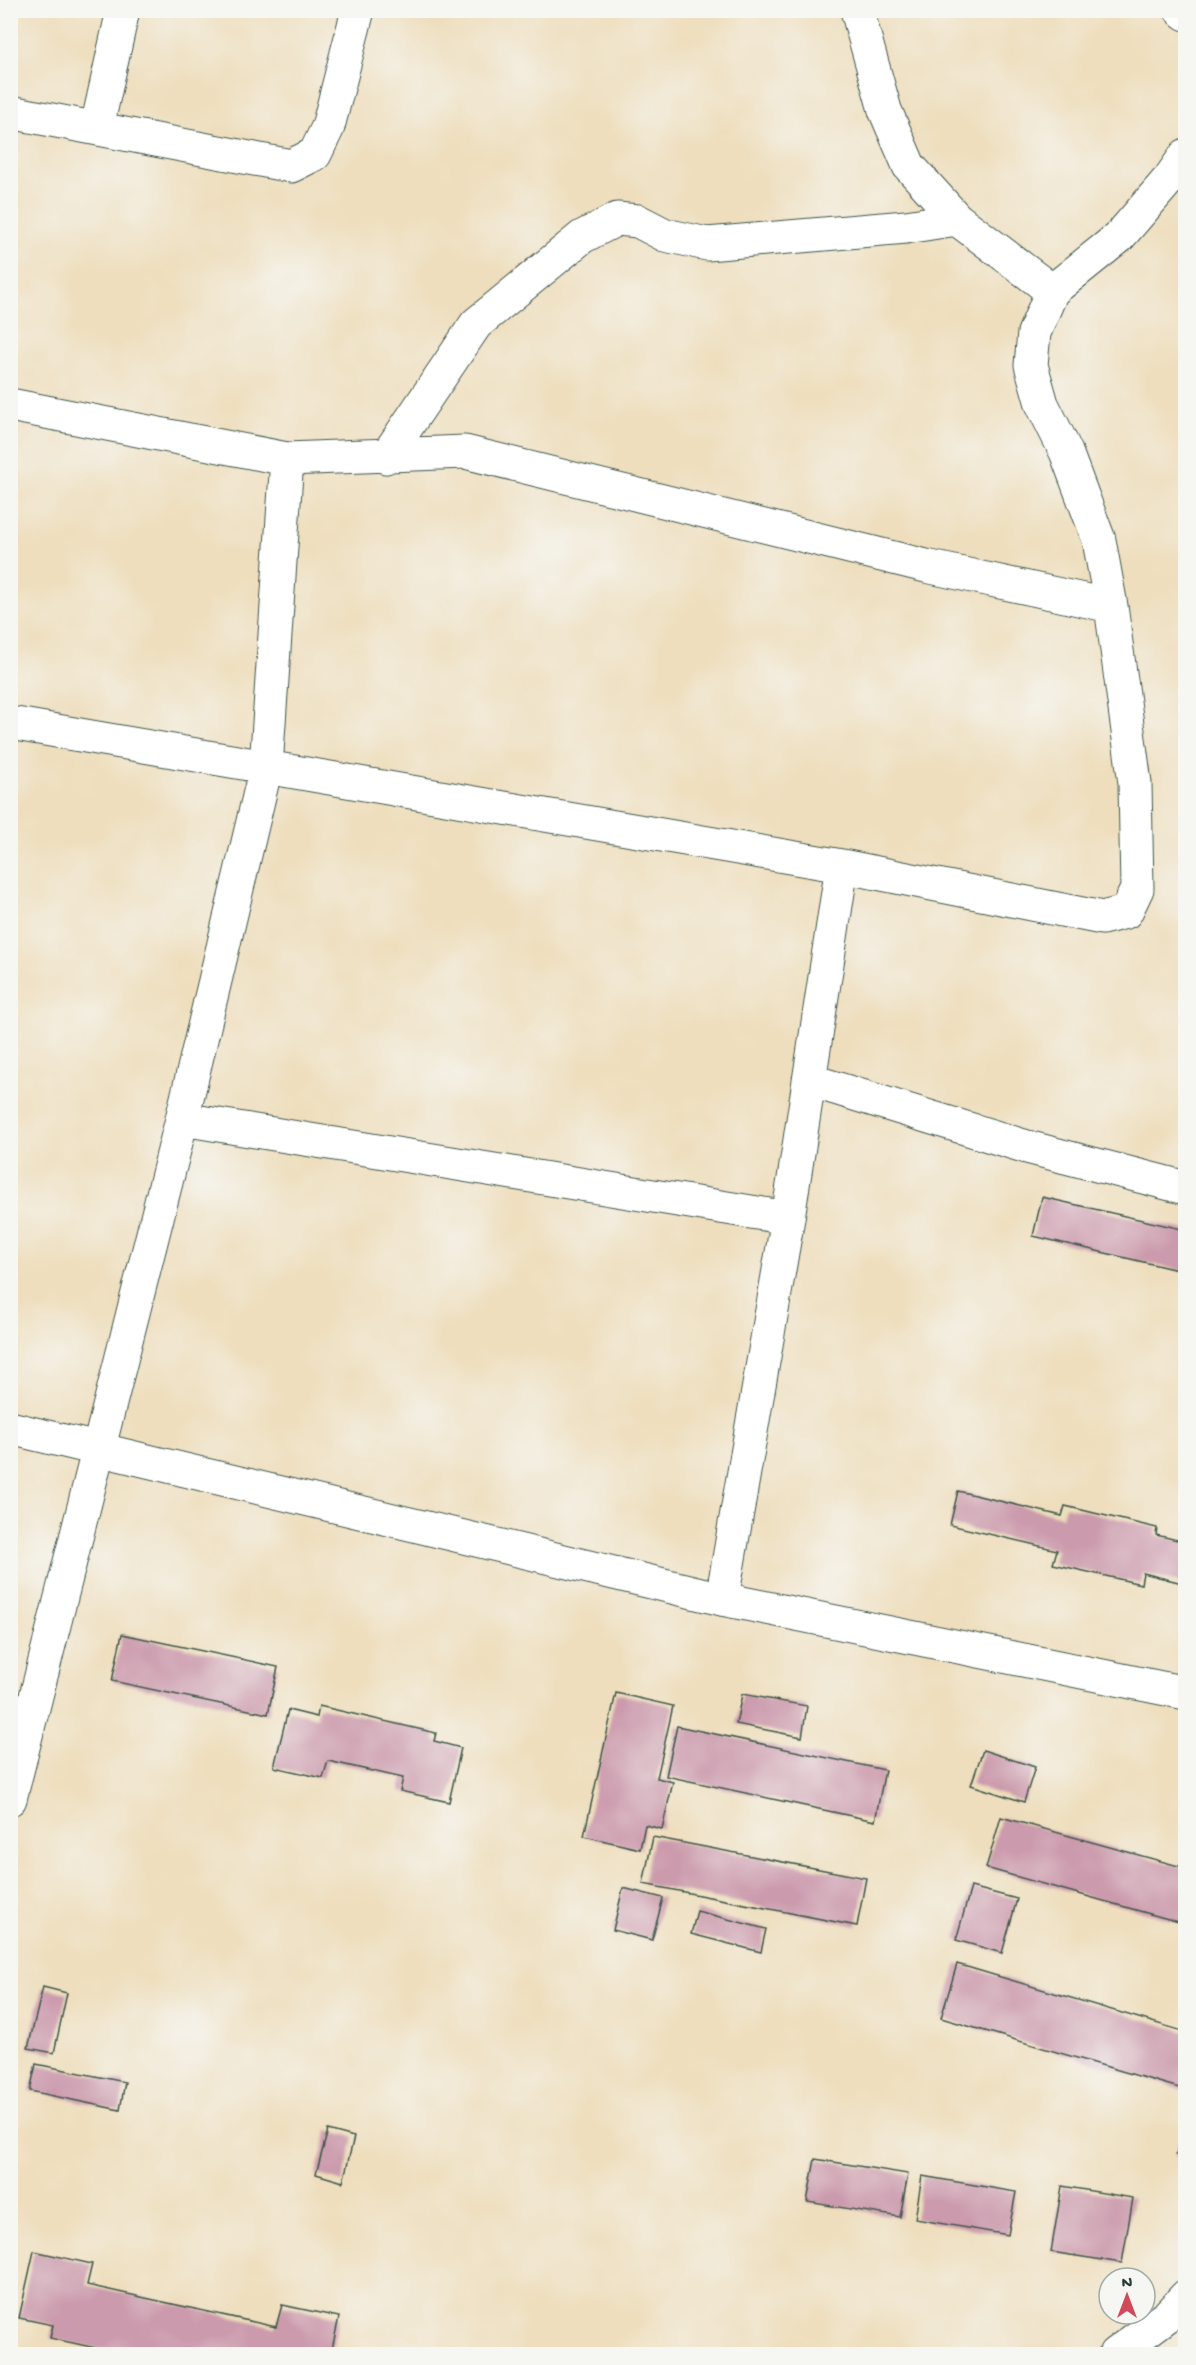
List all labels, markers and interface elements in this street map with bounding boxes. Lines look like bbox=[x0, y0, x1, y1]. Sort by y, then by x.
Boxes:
north arrow bbox=[1097, 2266, 1157, 2326]
text: N bbox=[1122, 2275, 1133, 2294]

